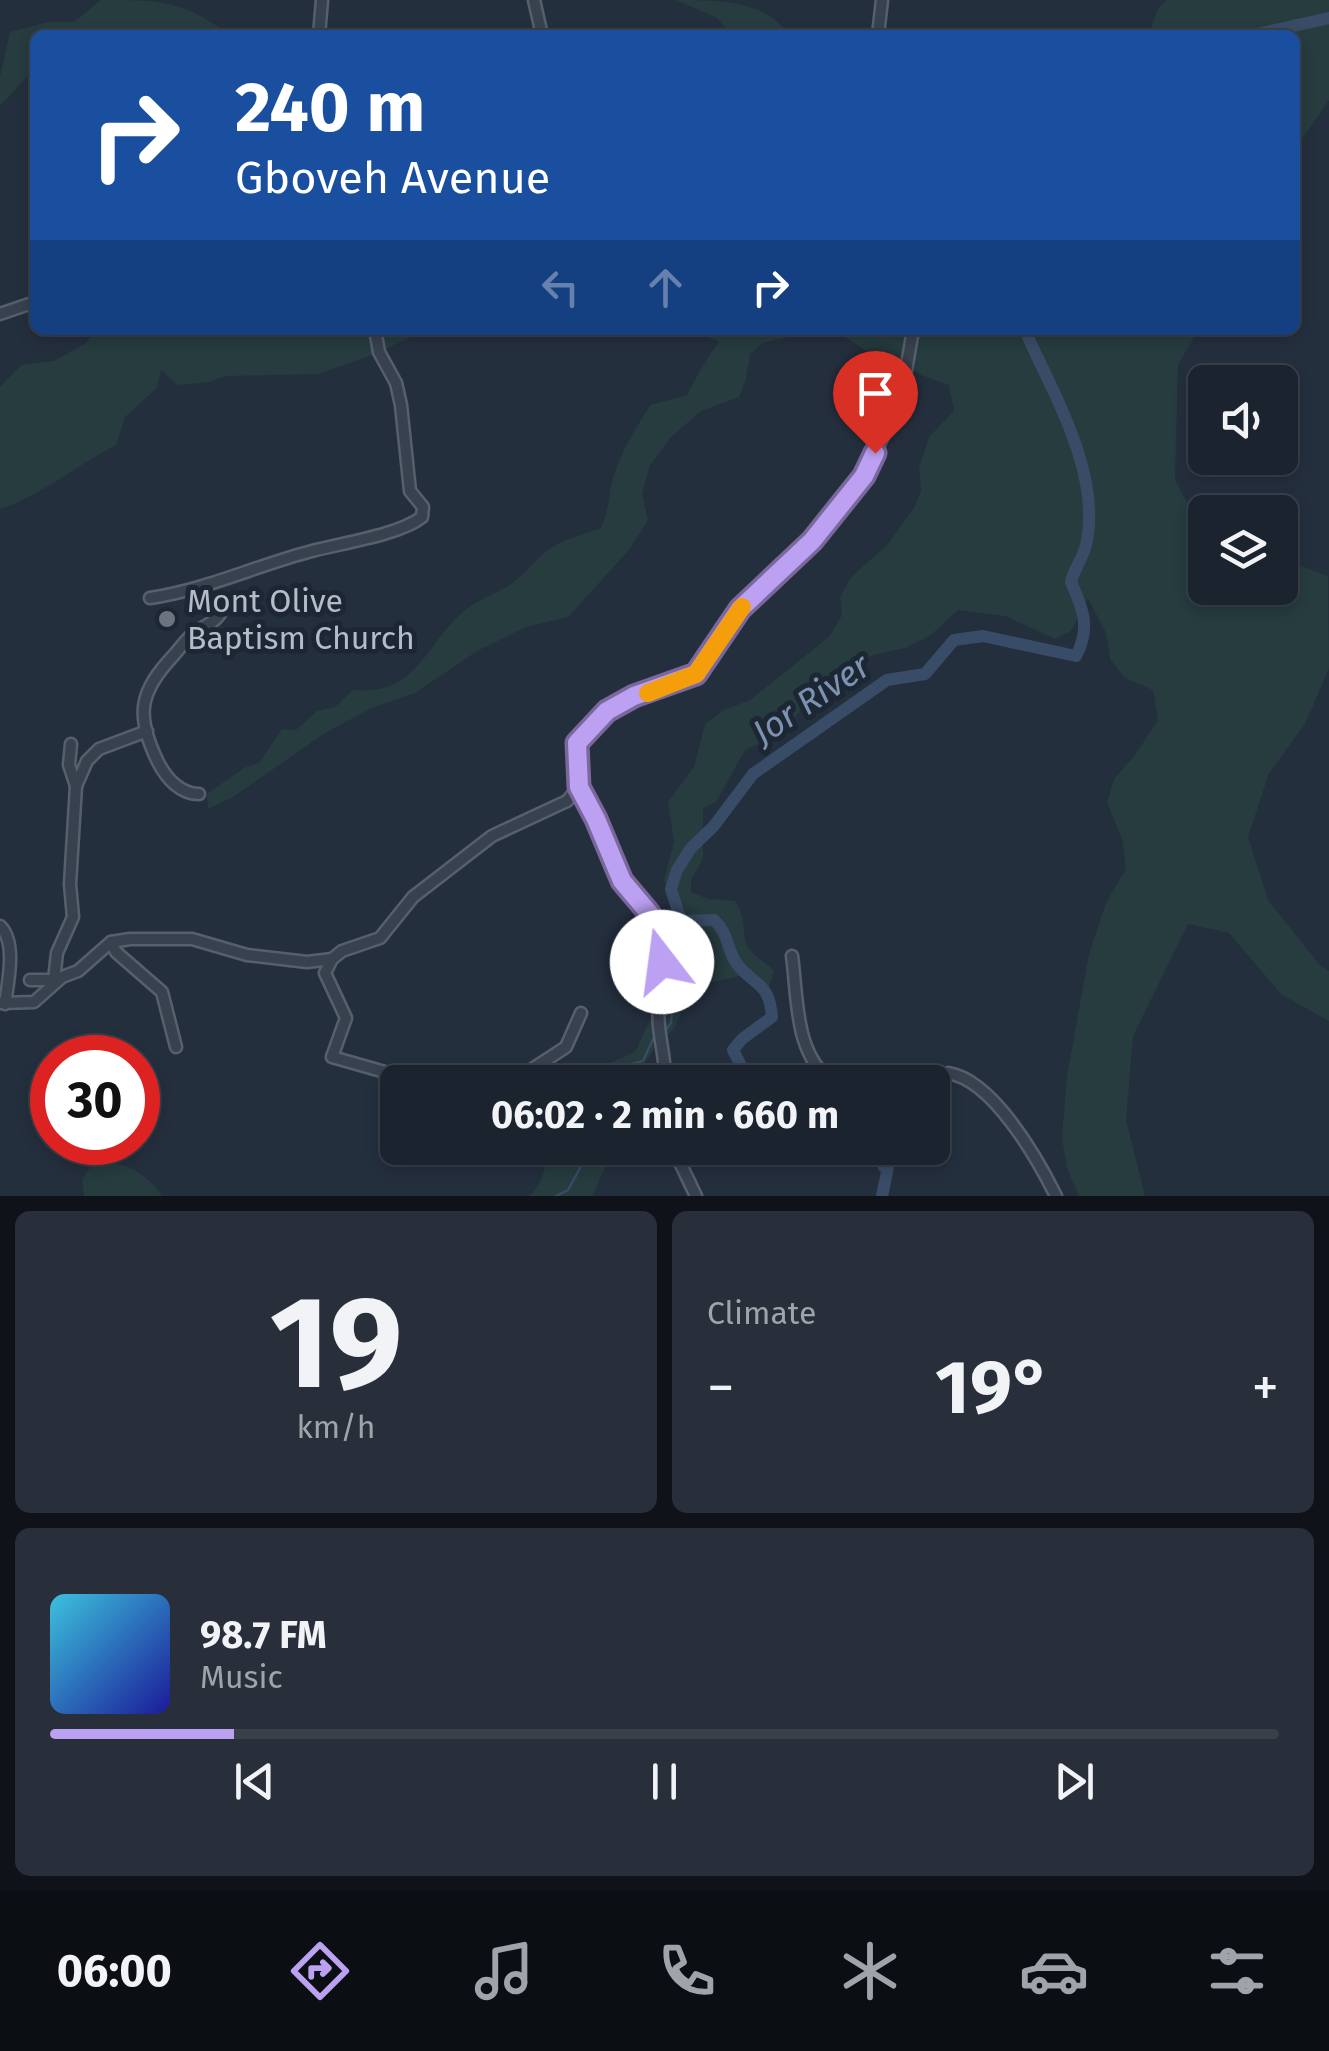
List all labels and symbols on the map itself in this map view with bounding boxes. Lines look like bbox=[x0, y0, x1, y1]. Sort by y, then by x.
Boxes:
pin bbox=[833, 351, 918, 454]
place label: Mont Olive Baptism Church bbox=[187, 582, 415, 657]
marker: Mont Olive Baptism Church bbox=[156, 608, 178, 630]
water label: Jor River bbox=[743, 644, 879, 754]
position arrow bbox=[610, 910, 714, 1014]
speed limit sign: 30 bbox=[30, 1035, 160, 1165]

